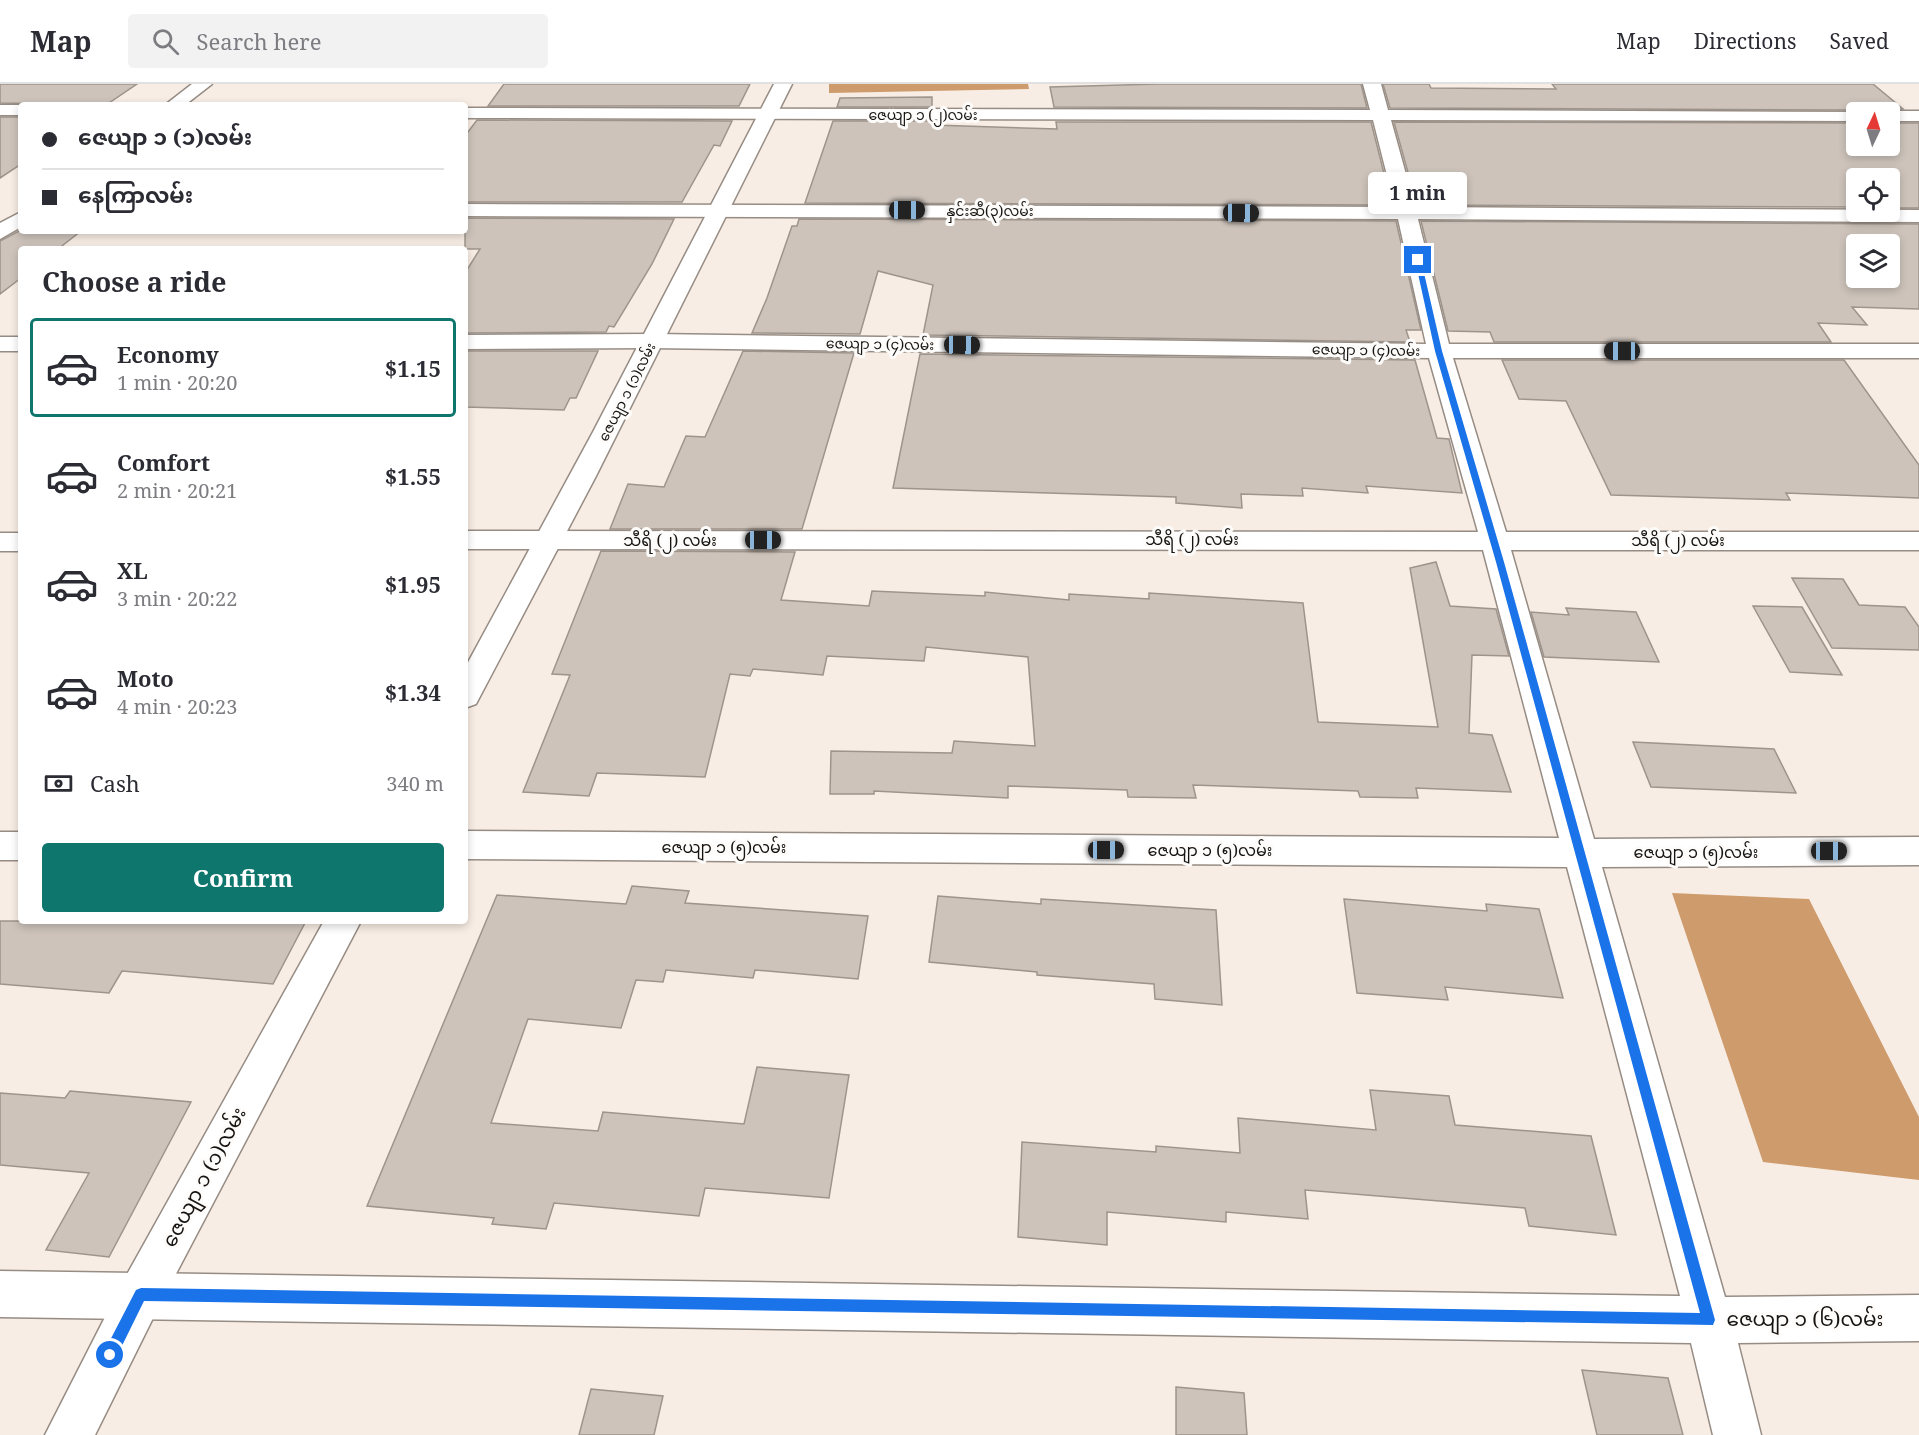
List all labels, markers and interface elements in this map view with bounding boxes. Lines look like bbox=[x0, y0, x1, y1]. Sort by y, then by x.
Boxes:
search box bbox=[128, 14, 548, 68]
text: Map bbox=[30, 22, 92, 60]
icon: search bbox=[149, 25, 182, 58]
text: Search here bbox=[197, 26, 321, 56]
text: Map bbox=[1616, 27, 1661, 55]
text: Directions bbox=[1694, 27, 1796, 55]
text: Saved bbox=[1829, 27, 1889, 55]
north arrow bbox=[1846, 102, 1900, 156]
map controls bbox=[1846, 102, 1900, 288]
street label: ဇေယျာ ၁ (၂)လမ်း bbox=[868, 105, 978, 127]
text: ဇေယျာ ၁ (၁)လမ်း bbox=[78, 121, 252, 151]
button: locate bbox=[1846, 168, 1900, 222]
callout: 1 min bbox=[1368, 173, 1468, 215]
text: နေကြာလမ်း bbox=[78, 179, 193, 209]
text: 1 min bbox=[1389, 179, 1446, 206]
car bbox=[889, 201, 925, 219]
street label: နှင်းဆီ(၃)လမ်း bbox=[947, 201, 1033, 223]
car bbox=[1223, 204, 1259, 222]
button: layers bbox=[1846, 234, 1900, 288]
route end bbox=[1404, 246, 1431, 273]
text: Choose a ride bbox=[42, 263, 227, 300]
street label: ဇေယျာ ၁ (၄)လမ်း bbox=[826, 333, 934, 357]
car bbox=[944, 336, 980, 354]
text: Economy bbox=[117, 339, 219, 369]
street label: ဇေယျာ ၁ (၁)လမ်း bbox=[593, 339, 662, 446]
street label: ဇေယျာ ၁ (၄)လမ်း bbox=[1312, 339, 1420, 363]
icon: car bbox=[45, 341, 99, 395]
car bbox=[1604, 342, 1640, 360]
text: $1.15 bbox=[385, 353, 441, 383]
text: 1 min · 20:20 bbox=[117, 369, 237, 396]
text: Comfort bbox=[117, 447, 210, 477]
icon: car bbox=[45, 449, 99, 503]
text: $1.55 bbox=[385, 461, 441, 491]
text: 2 min · 20:21 bbox=[117, 477, 237, 504]
street label: သီရိ (၂) လမ်း bbox=[1145, 528, 1239, 553]
street label: သီရိ (၂) လမ်း bbox=[623, 529, 717, 554]
street label: သီရိ (၂) လမ်း bbox=[1631, 529, 1725, 554]
car bbox=[745, 531, 781, 549]
text: XL bbox=[117, 555, 148, 585]
icon: car bbox=[45, 557, 99, 611]
text: $1.95 bbox=[385, 569, 441, 599]
text: 3 min · 20:22 bbox=[117, 585, 237, 612]
text: Moto bbox=[117, 663, 174, 693]
icon: car bbox=[45, 665, 99, 719]
text: $1.34 bbox=[385, 677, 441, 707]
text: 4 min · 20:23 bbox=[117, 693, 237, 720]
icon: cash bbox=[42, 767, 75, 800]
text: Cash bbox=[90, 768, 140, 798]
text: 340 m bbox=[386, 770, 444, 797]
street label: ဇေယျာ ၁ (၅)လမ်း bbox=[662, 836, 786, 861]
street label: ဇေယျာ ၁ (၅)လမ်း bbox=[1148, 839, 1272, 864]
car bbox=[1088, 841, 1124, 859]
street label: ဇေယျာ ၁ (၅)လမ်း bbox=[1634, 841, 1758, 866]
car bbox=[1811, 842, 1847, 860]
button: Confirm bbox=[42, 843, 444, 912]
street label: ဇေယျာ ၁ (၁)လမ်း bbox=[155, 1102, 254, 1253]
street label: ဇေယျာ ၁ (၆)လမ်း bbox=[1727, 1305, 1883, 1335]
route start bbox=[96, 1341, 123, 1368]

